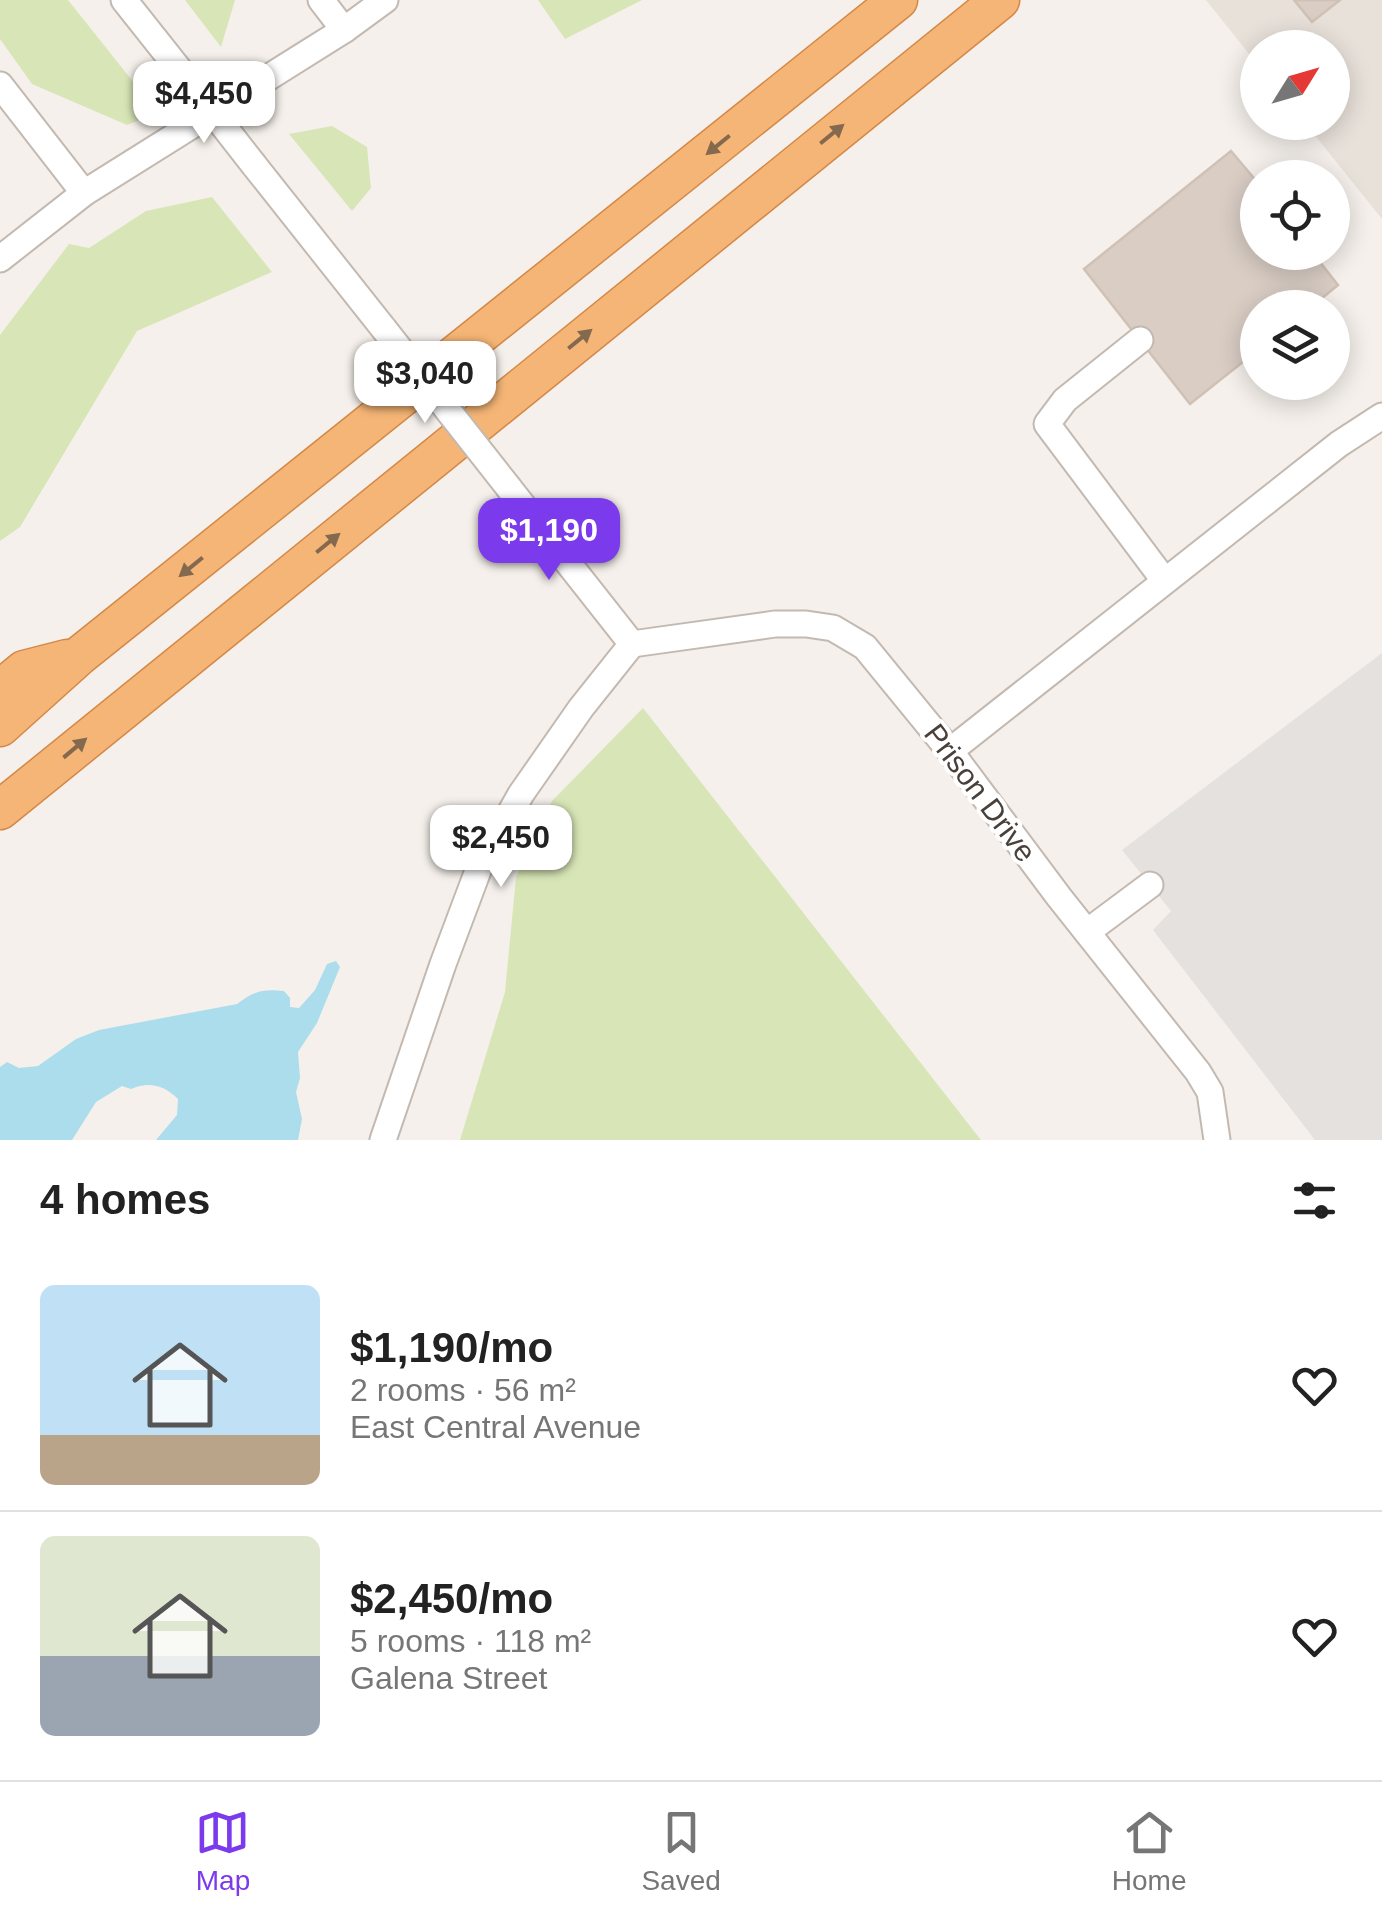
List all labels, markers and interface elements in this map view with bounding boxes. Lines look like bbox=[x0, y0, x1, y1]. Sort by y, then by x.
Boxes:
north arrow bbox=[1240, 30, 1350, 140]
map controls bbox=[1240, 30, 1350, 400]
pin: $4,450 bbox=[123, 61, 285, 146]
text: $4,450 bbox=[155, 75, 253, 111]
one-way arrow bbox=[820, 124, 845, 145]
one-way arrow bbox=[705, 134, 730, 155]
button: locate bbox=[1240, 160, 1350, 270]
button: layers bbox=[1240, 290, 1350, 400]
one-way arrow bbox=[567, 329, 592, 350]
pin: $3,040 bbox=[344, 341, 506, 426]
text: $3,040 bbox=[376, 355, 474, 391]
pin: $1,190 bbox=[468, 498, 630, 583]
text: $1,190 bbox=[500, 512, 598, 548]
one-way arrow bbox=[315, 533, 340, 555]
one-way arrow bbox=[178, 556, 204, 577]
street label: Prison Drive bbox=[918, 718, 1043, 868]
one-way arrow bbox=[62, 737, 87, 759]
pin: $2,450 bbox=[420, 805, 582, 890]
text: $2,450 bbox=[452, 819, 550, 855]
icon: filters bbox=[1287, 1173, 1342, 1228]
text: 4 homes bbox=[40, 1176, 210, 1223]
text: $1,190/mo bbox=[350, 1324, 553, 1371]
icon: home bbox=[120, 1325, 240, 1445]
icon: heart bbox=[1287, 1358, 1342, 1413]
text: 2 rooms · 56 m² bbox=[350, 1372, 576, 1408]
text: East Central Avenue bbox=[350, 1409, 641, 1445]
text: $2,450/mo bbox=[350, 1575, 553, 1622]
icon: home bbox=[120, 1576, 240, 1696]
icon: heart bbox=[1287, 1609, 1342, 1664]
text: 5 rooms · 118 m² bbox=[350, 1623, 591, 1659]
text: Galena Street bbox=[350, 1660, 547, 1696]
tab: Map bbox=[195, 1805, 250, 1897]
tab: Saved bbox=[641, 1805, 721, 1897]
tab: Home bbox=[1112, 1805, 1186, 1897]

